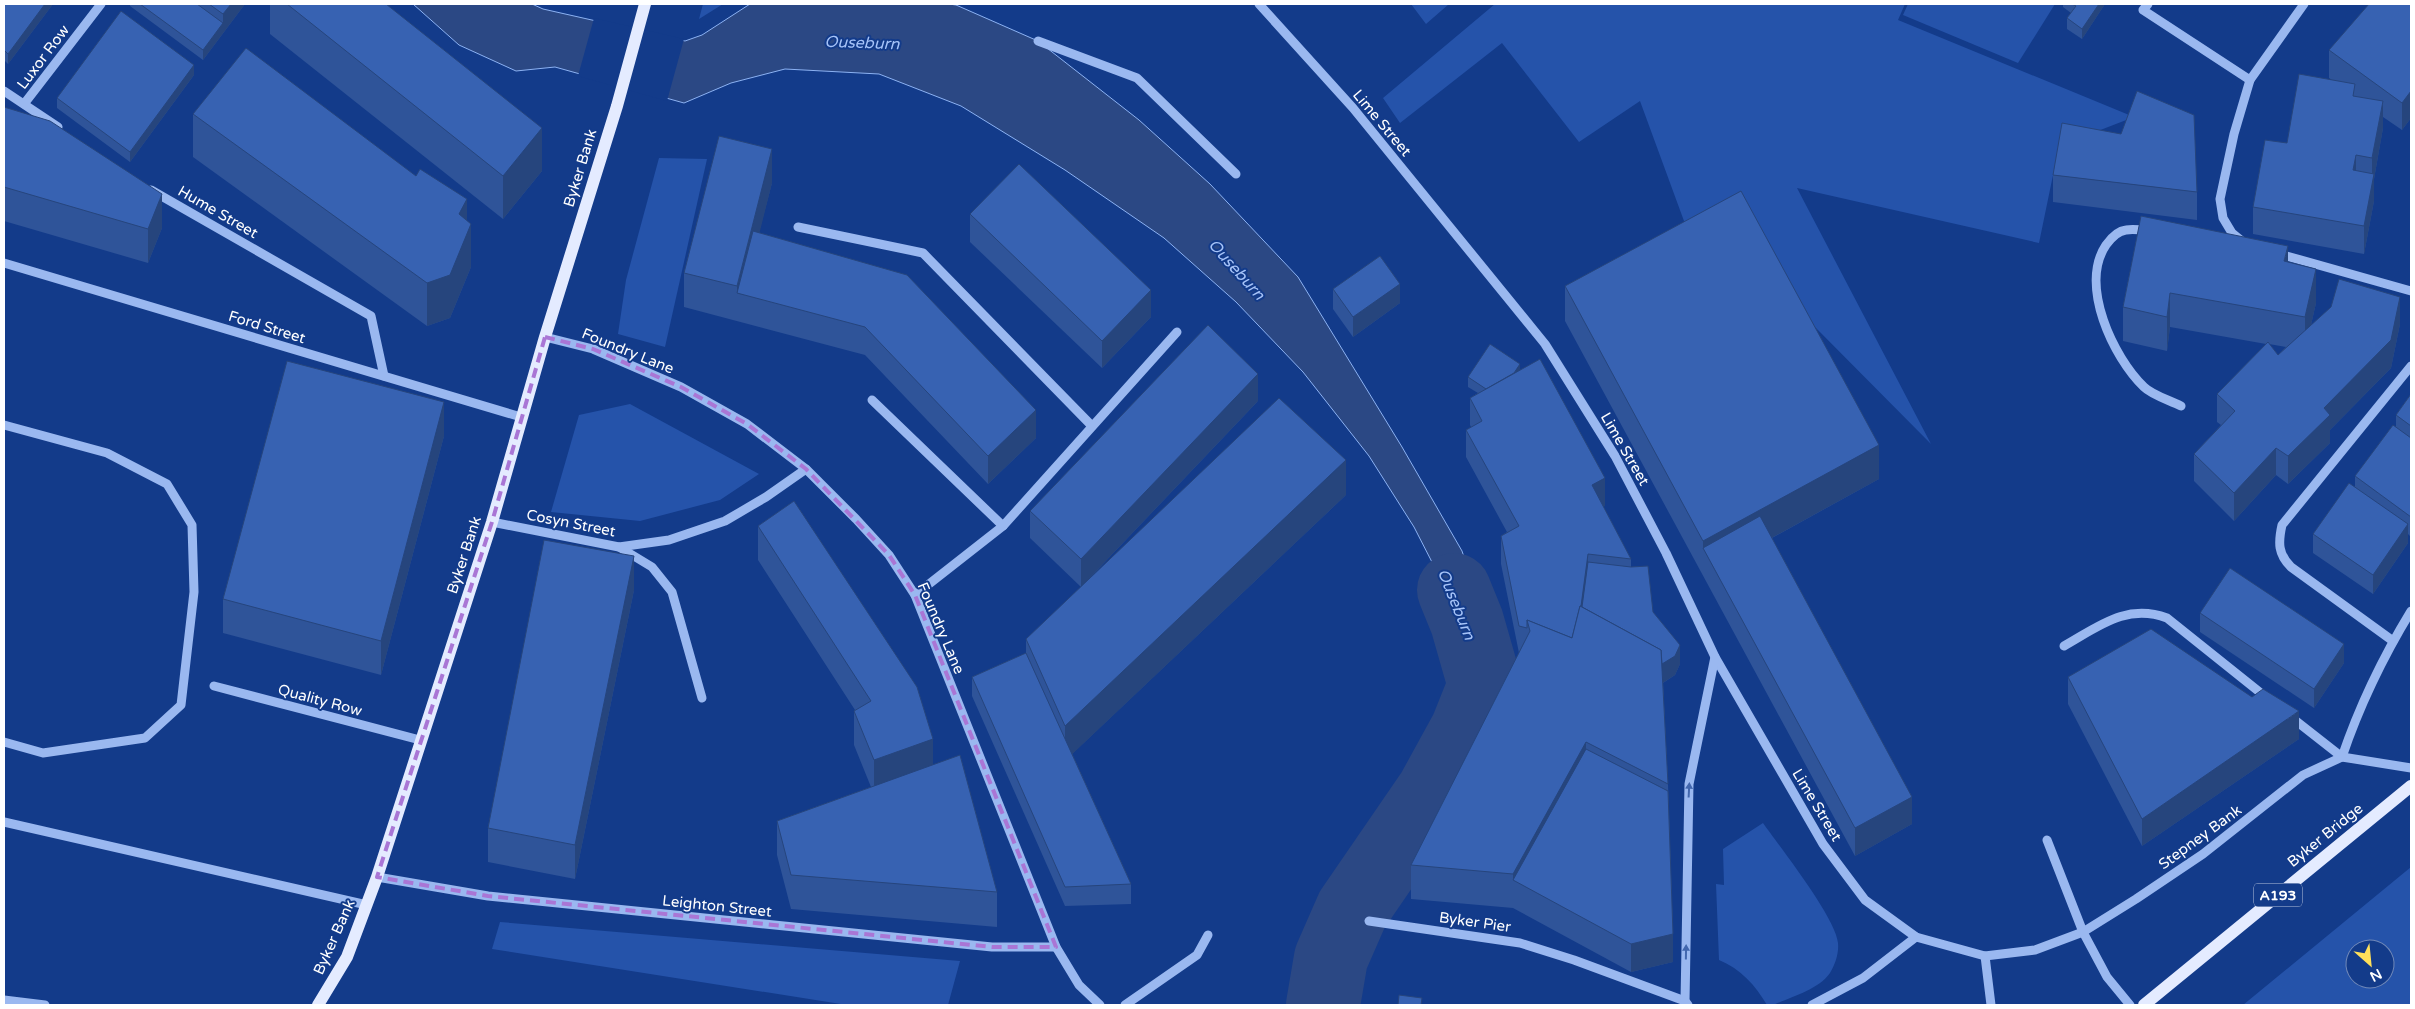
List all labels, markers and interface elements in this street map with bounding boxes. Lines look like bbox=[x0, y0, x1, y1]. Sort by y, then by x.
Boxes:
street label: Luxor Row bbox=[13, 21, 73, 93]
water label: Ouseburn bbox=[824, 32, 901, 54]
street label: Lime Street bbox=[1349, 86, 1415, 160]
street label: Byker Bank bbox=[560, 127, 600, 209]
street label: Hume Street bbox=[175, 182, 261, 242]
water label: Ouseburn bbox=[1204, 235, 1270, 305]
street label: Ford Street bbox=[226, 307, 308, 347]
street label: Foundry Lane bbox=[579, 324, 677, 378]
street label: Lime Street bbox=[1597, 409, 1653, 489]
street label: Cosyn Street bbox=[525, 506, 617, 541]
street label: Byker Bank bbox=[443, 514, 485, 596]
water label: Ouseburn bbox=[1433, 566, 1480, 644]
street label: Foundry Lane bbox=[914, 579, 968, 677]
street label: Quality Row bbox=[276, 680, 364, 720]
street label: Lime Street bbox=[1788, 765, 1846, 845]
one-way arrow bbox=[1685, 781, 1693, 797]
street label: Byker Bridge bbox=[2284, 799, 2366, 871]
street label: Stepney Bank bbox=[2155, 801, 2245, 873]
road number: A193 bbox=[2254, 884, 2302, 906]
street label: Leighton Street bbox=[661, 891, 773, 921]
street label: Byker Bank bbox=[309, 897, 359, 977]
street label: Byker Pier bbox=[1438, 908, 1512, 936]
north arrow bbox=[2345, 939, 2395, 989]
one-way arrow bbox=[1682, 944, 1690, 960]
text: N bbox=[2367, 965, 2385, 985]

